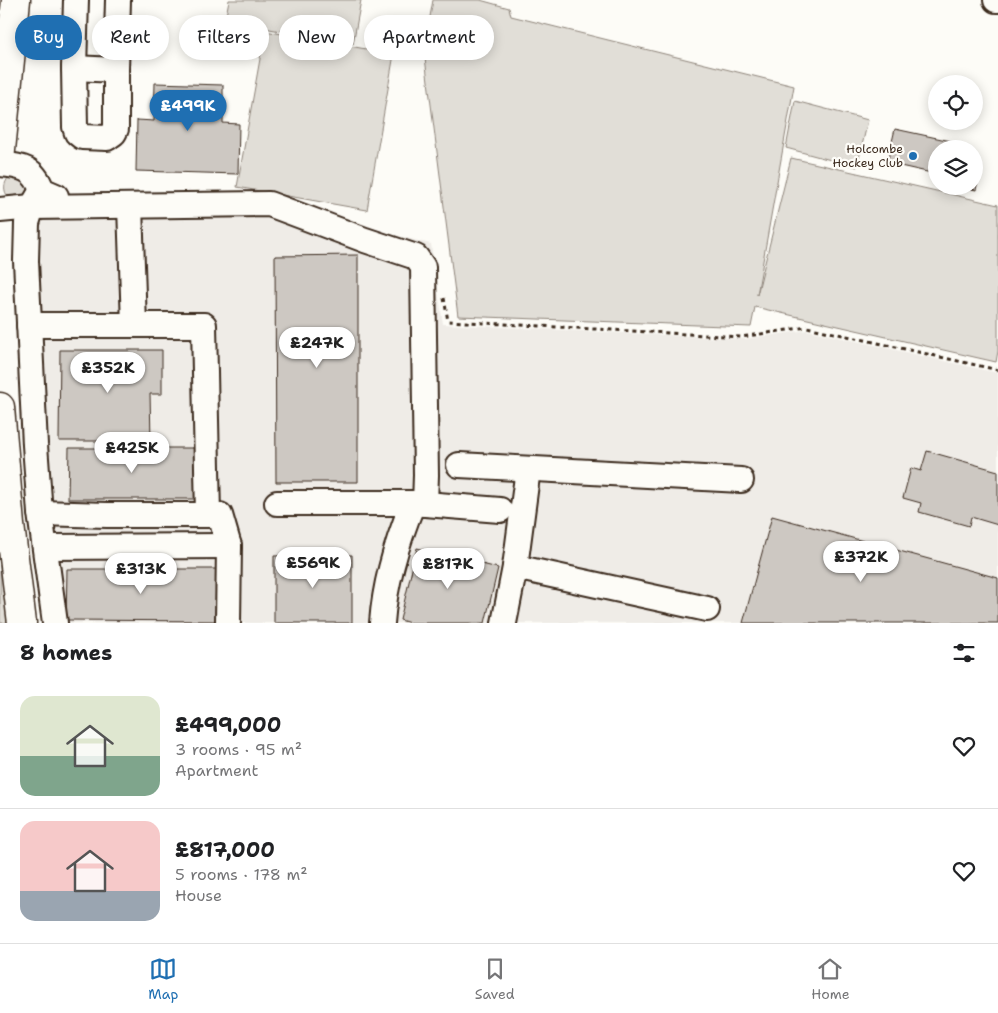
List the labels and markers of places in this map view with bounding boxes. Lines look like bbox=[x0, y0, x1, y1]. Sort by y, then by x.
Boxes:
pin: £499K bbox=[153, 90, 223, 132]
place label: Holcombe Hockey Club bbox=[832, 141, 903, 171]
marker: Holcombe Hockey Club bbox=[907, 150, 919, 162]
pin: £247K bbox=[282, 326, 352, 369]
pin: £352K bbox=[73, 352, 143, 394]
pin: £425K bbox=[97, 432, 167, 474]
pin: £372K bbox=[826, 540, 896, 583]
pin: £569K bbox=[278, 546, 348, 589]
pin: £817K bbox=[413, 548, 483, 590]
pin: £313K bbox=[106, 552, 176, 595]

